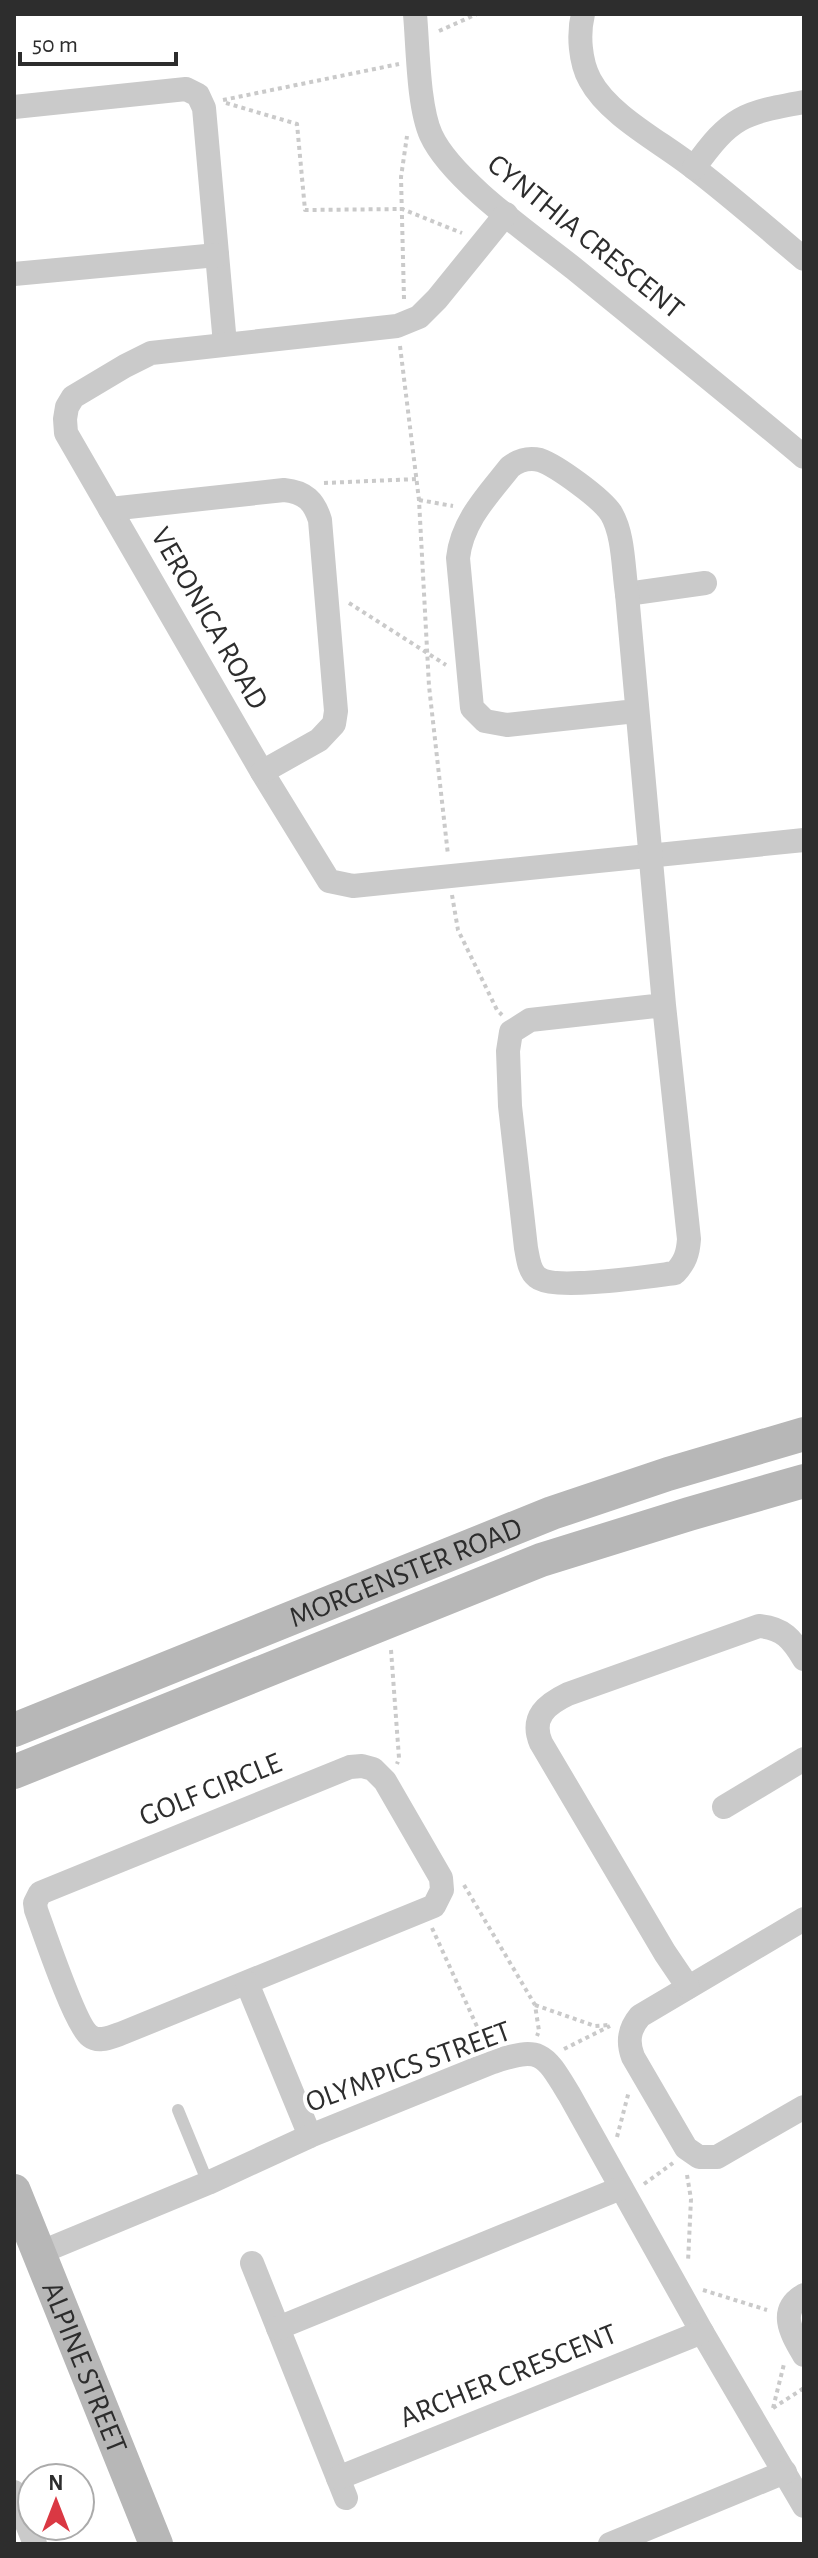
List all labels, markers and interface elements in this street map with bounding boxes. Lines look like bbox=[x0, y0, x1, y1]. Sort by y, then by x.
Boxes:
scale bar bbox=[20, 16, 176, 66]
text: 50 m bbox=[32, 33, 78, 57]
street label: CYNTHIA CRESCENT bbox=[482, 149, 689, 325]
street label: VERONICA ROAD bbox=[145, 522, 273, 715]
street label: MORGENSTER ROAD bbox=[285, 1513, 526, 1633]
street label: GOLF CIRCLE bbox=[135, 1748, 286, 1832]
street label: OLYMPICS STREET bbox=[302, 2016, 515, 2118]
street label: ALPINE STREET bbox=[36, 2278, 132, 2458]
street label: ARCHER CRESCENT bbox=[395, 2319, 622, 2433]
north arrow bbox=[16, 2462, 96, 2542]
text: N bbox=[48, 2472, 64, 2494]

